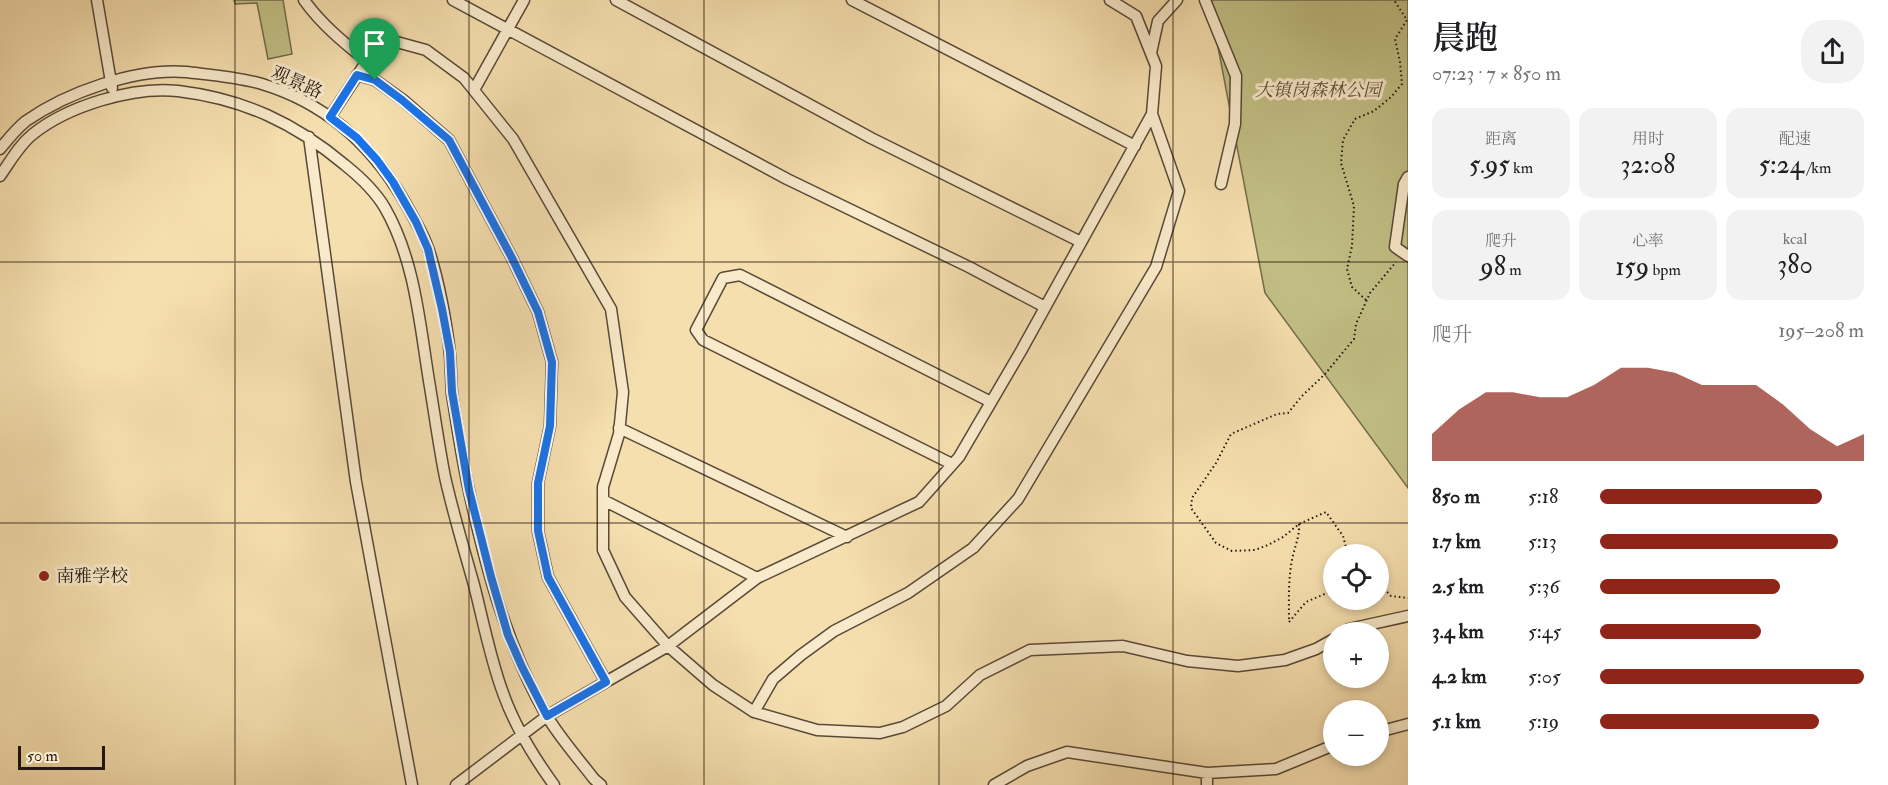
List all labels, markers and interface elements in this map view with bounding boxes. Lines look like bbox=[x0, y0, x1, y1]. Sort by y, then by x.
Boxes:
pin bbox=[349, 18, 400, 80]
text: 晨跑 bbox=[1432, 18, 1498, 59]
button: share bbox=[1801, 20, 1864, 83]
icon: arrive bbox=[358, 27, 391, 60]
street label: 观景路 bbox=[267, 61, 326, 104]
text: 07:23 · 7 × 850 m bbox=[1432, 61, 1561, 86]
park label: 大镇岗森林公园 bbox=[1255, 79, 1384, 102]
text: 距离 bbox=[1485, 129, 1517, 149]
text: 用时 bbox=[1632, 129, 1664, 149]
text: 配速 bbox=[1779, 129, 1811, 149]
text: 5.95 bbox=[1469, 149, 1510, 181]
text: 32:08 bbox=[1620, 149, 1676, 181]
text: 5:24 bbox=[1759, 149, 1804, 181]
text: km bbox=[1510, 158, 1533, 178]
text: /km bbox=[1804, 158, 1831, 178]
text: kcal bbox=[1783, 229, 1807, 249]
text: 爬升 bbox=[1485, 231, 1517, 251]
text: 心率 bbox=[1632, 231, 1664, 251]
text: 380 bbox=[1777, 249, 1813, 281]
text: 98 bbox=[1480, 251, 1506, 283]
text: 159 bbox=[1615, 251, 1649, 283]
text: m bbox=[1506, 260, 1522, 280]
text: bpm bbox=[1649, 260, 1681, 280]
text: 195–208 m bbox=[1778, 318, 1864, 343]
text: 爬升 bbox=[1432, 322, 1472, 347]
text: 850 m bbox=[1432, 484, 1480, 509]
text: 5:18 bbox=[1528, 484, 1558, 509]
text: 1.7 km bbox=[1432, 529, 1481, 554]
text: 5:13 bbox=[1528, 529, 1557, 554]
map controls bbox=[1323, 544, 1389, 766]
button: locate bbox=[1323, 544, 1389, 610]
place label: 南雅学校 bbox=[56, 565, 128, 588]
marker: 南雅学校 bbox=[37, 569, 51, 583]
text: 2.5 km bbox=[1432, 574, 1484, 599]
text: 5:36 bbox=[1528, 574, 1560, 599]
text: 3.4 km bbox=[1432, 619, 1484, 644]
text: 5:45 bbox=[1528, 619, 1561, 644]
button: + bbox=[1323, 622, 1389, 688]
text: 4.2 km bbox=[1432, 664, 1486, 689]
text: 5:05 bbox=[1528, 664, 1561, 689]
button: − bbox=[1323, 700, 1389, 766]
text: 5.1 km bbox=[1432, 709, 1481, 734]
text: 5:19 bbox=[1528, 709, 1559, 734]
scale bar bbox=[18, 743, 105, 770]
text: 50 m bbox=[27, 746, 58, 766]

